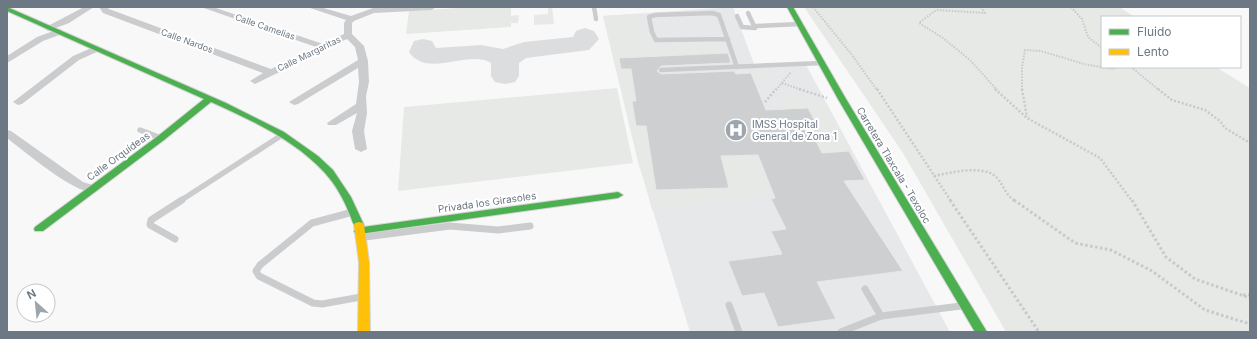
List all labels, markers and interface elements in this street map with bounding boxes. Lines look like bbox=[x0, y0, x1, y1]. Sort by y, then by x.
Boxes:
street label: Calle Camelias bbox=[234, 11, 297, 42]
legend bbox=[1101, 16, 1241, 68]
text: Fluido bbox=[1137, 24, 1172, 39]
street label: Calle Nardos bbox=[160, 26, 215, 55]
street label: Calle Margaritas bbox=[275, 33, 343, 74]
text: Lento bbox=[1137, 44, 1169, 59]
street label: Carretera Tlaxcala - Texoloc bbox=[854, 105, 934, 226]
hospital icon: IMSS Hospital General de Zona 1 bbox=[723, 117, 749, 143]
place label: IMSS Hospital General de Zona 1 bbox=[752, 118, 837, 142]
street label: Calle Orquídeas bbox=[84, 129, 152, 183]
street label: Privada los Girasoles bbox=[437, 189, 537, 215]
north arrow bbox=[16, 283, 56, 323]
text: N bbox=[25, 286, 38, 302]

